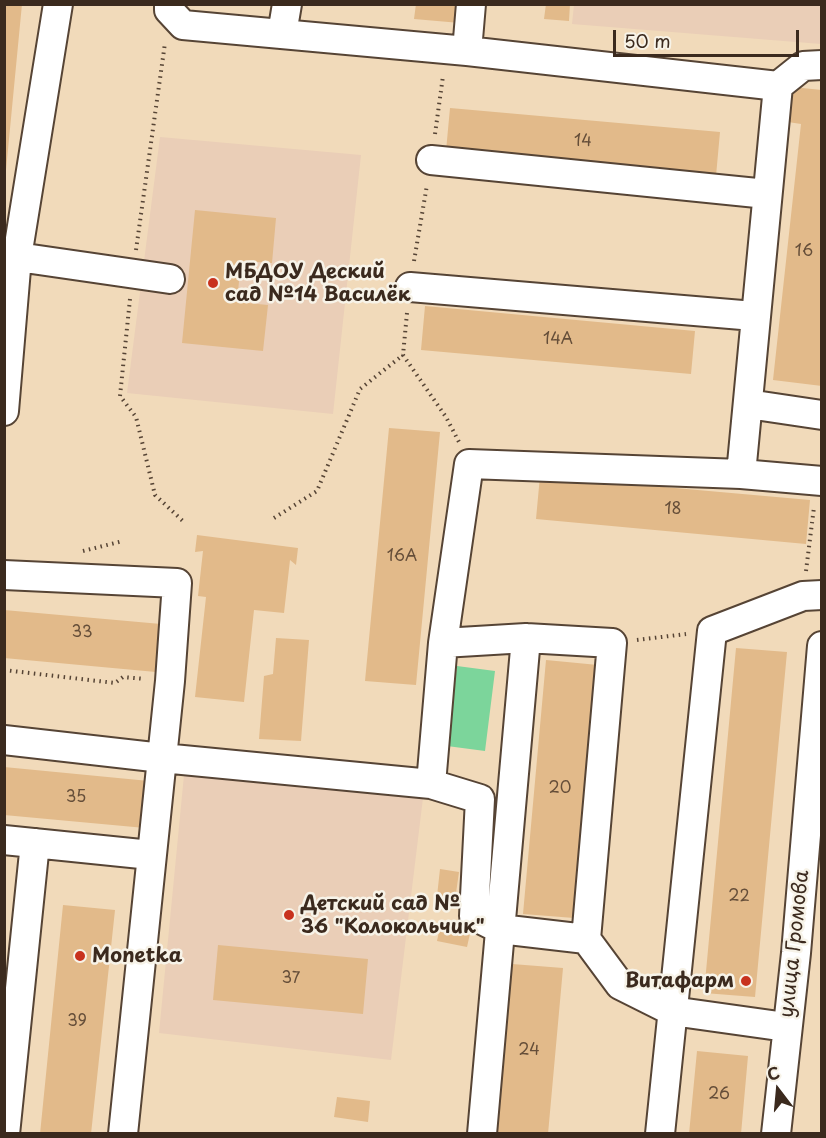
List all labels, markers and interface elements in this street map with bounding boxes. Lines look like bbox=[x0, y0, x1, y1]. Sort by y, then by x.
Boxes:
scale bar bbox=[616, 18, 802, 56]
text: 50 m bbox=[624, 27, 671, 54]
house number: 14 bbox=[574, 132, 592, 152]
house number: 16 bbox=[795, 242, 813, 262]
place label: МБДОУ Деский сад №14 Василёк bbox=[225, 260, 410, 307]
marker: МБДОУ Деский сад №14 Василёк bbox=[206, 276, 220, 290]
house number: 14А bbox=[543, 330, 573, 350]
house number: 18 bbox=[664, 500, 682, 520]
house number: 16А bbox=[387, 547, 417, 567]
house number: 33 bbox=[71, 623, 93, 643]
house number: 20 bbox=[549, 779, 571, 799]
house number: 35 bbox=[66, 788, 86, 808]
street label: улица Громова bbox=[775, 869, 815, 1019]
house number: 22 bbox=[728, 887, 750, 907]
place label: Детский сад № 36 "Колокольчик" bbox=[301, 892, 485, 939]
marker: Детский сад № 36 "Колокольчик" bbox=[282, 908, 296, 922]
place label: Monetka bbox=[92, 944, 182, 968]
marker: Monetka bbox=[73, 949, 87, 963]
house number: 37 bbox=[282, 969, 300, 989]
place label: Витафарм bbox=[625, 969, 734, 993]
marker: Витафарм bbox=[739, 974, 753, 988]
house number: 39 bbox=[67, 1012, 87, 1032]
house number: 24 bbox=[518, 1041, 540, 1061]
north arrow bbox=[748, 1060, 808, 1120]
text: С bbox=[764, 1060, 782, 1086]
house number: 26 bbox=[708, 1085, 730, 1105]

